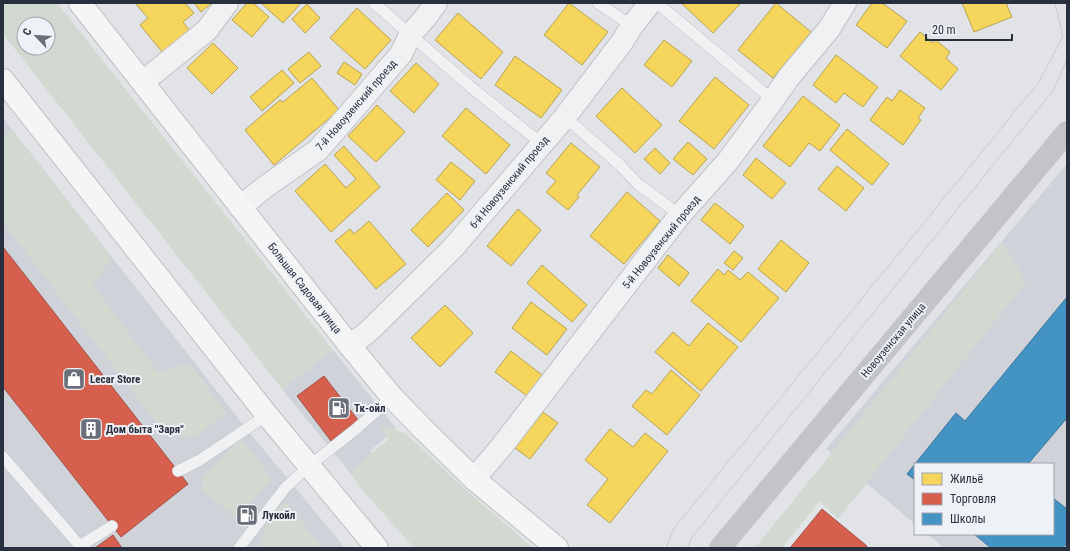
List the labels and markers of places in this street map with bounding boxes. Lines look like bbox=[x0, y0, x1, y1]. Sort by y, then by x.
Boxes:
shop icon: Lecar Store bbox=[61, 366, 87, 392]
place label: Lecar Store bbox=[90, 373, 140, 386]
fuel station icon: Тк-ойл bbox=[326, 395, 352, 421]
place label: Тк-ойл bbox=[354, 402, 385, 415]
building icon: Дом быта "Заря" bbox=[78, 416, 104, 442]
place label: Дом быта "Заря" bbox=[106, 423, 184, 436]
fuel station icon: Лукойл bbox=[234, 502, 260, 528]
place label: Лукойл bbox=[262, 509, 295, 522]

